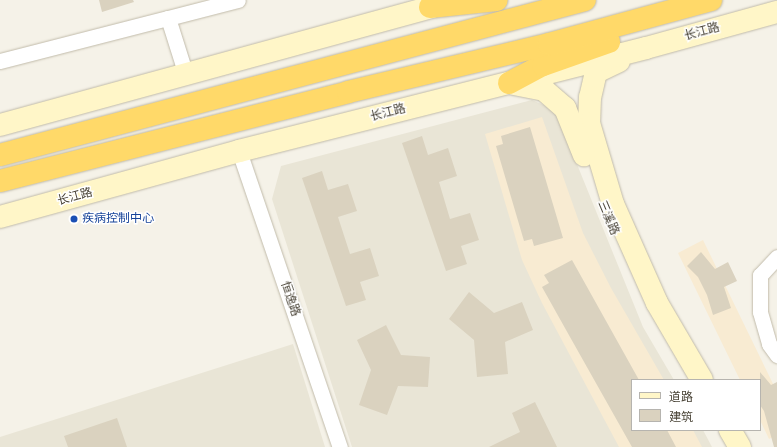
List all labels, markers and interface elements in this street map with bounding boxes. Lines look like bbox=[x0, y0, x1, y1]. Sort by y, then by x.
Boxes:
street label: 长江路 bbox=[683, 20, 721, 44]
street label: 长江路 bbox=[369, 102, 407, 124]
street label: 长江路 bbox=[56, 185, 94, 209]
street label: 三溪路 bbox=[594, 199, 622, 237]
place label: 疾病控制中心 bbox=[82, 212, 154, 226]
marker: 疾病控制中心 bbox=[69, 214, 79, 224]
street label: 恒逸路 bbox=[277, 280, 303, 318]
legend bbox=[631, 379, 761, 431]
text: 道路 bbox=[669, 390, 693, 404]
text: 建筑 bbox=[669, 410, 693, 424]

